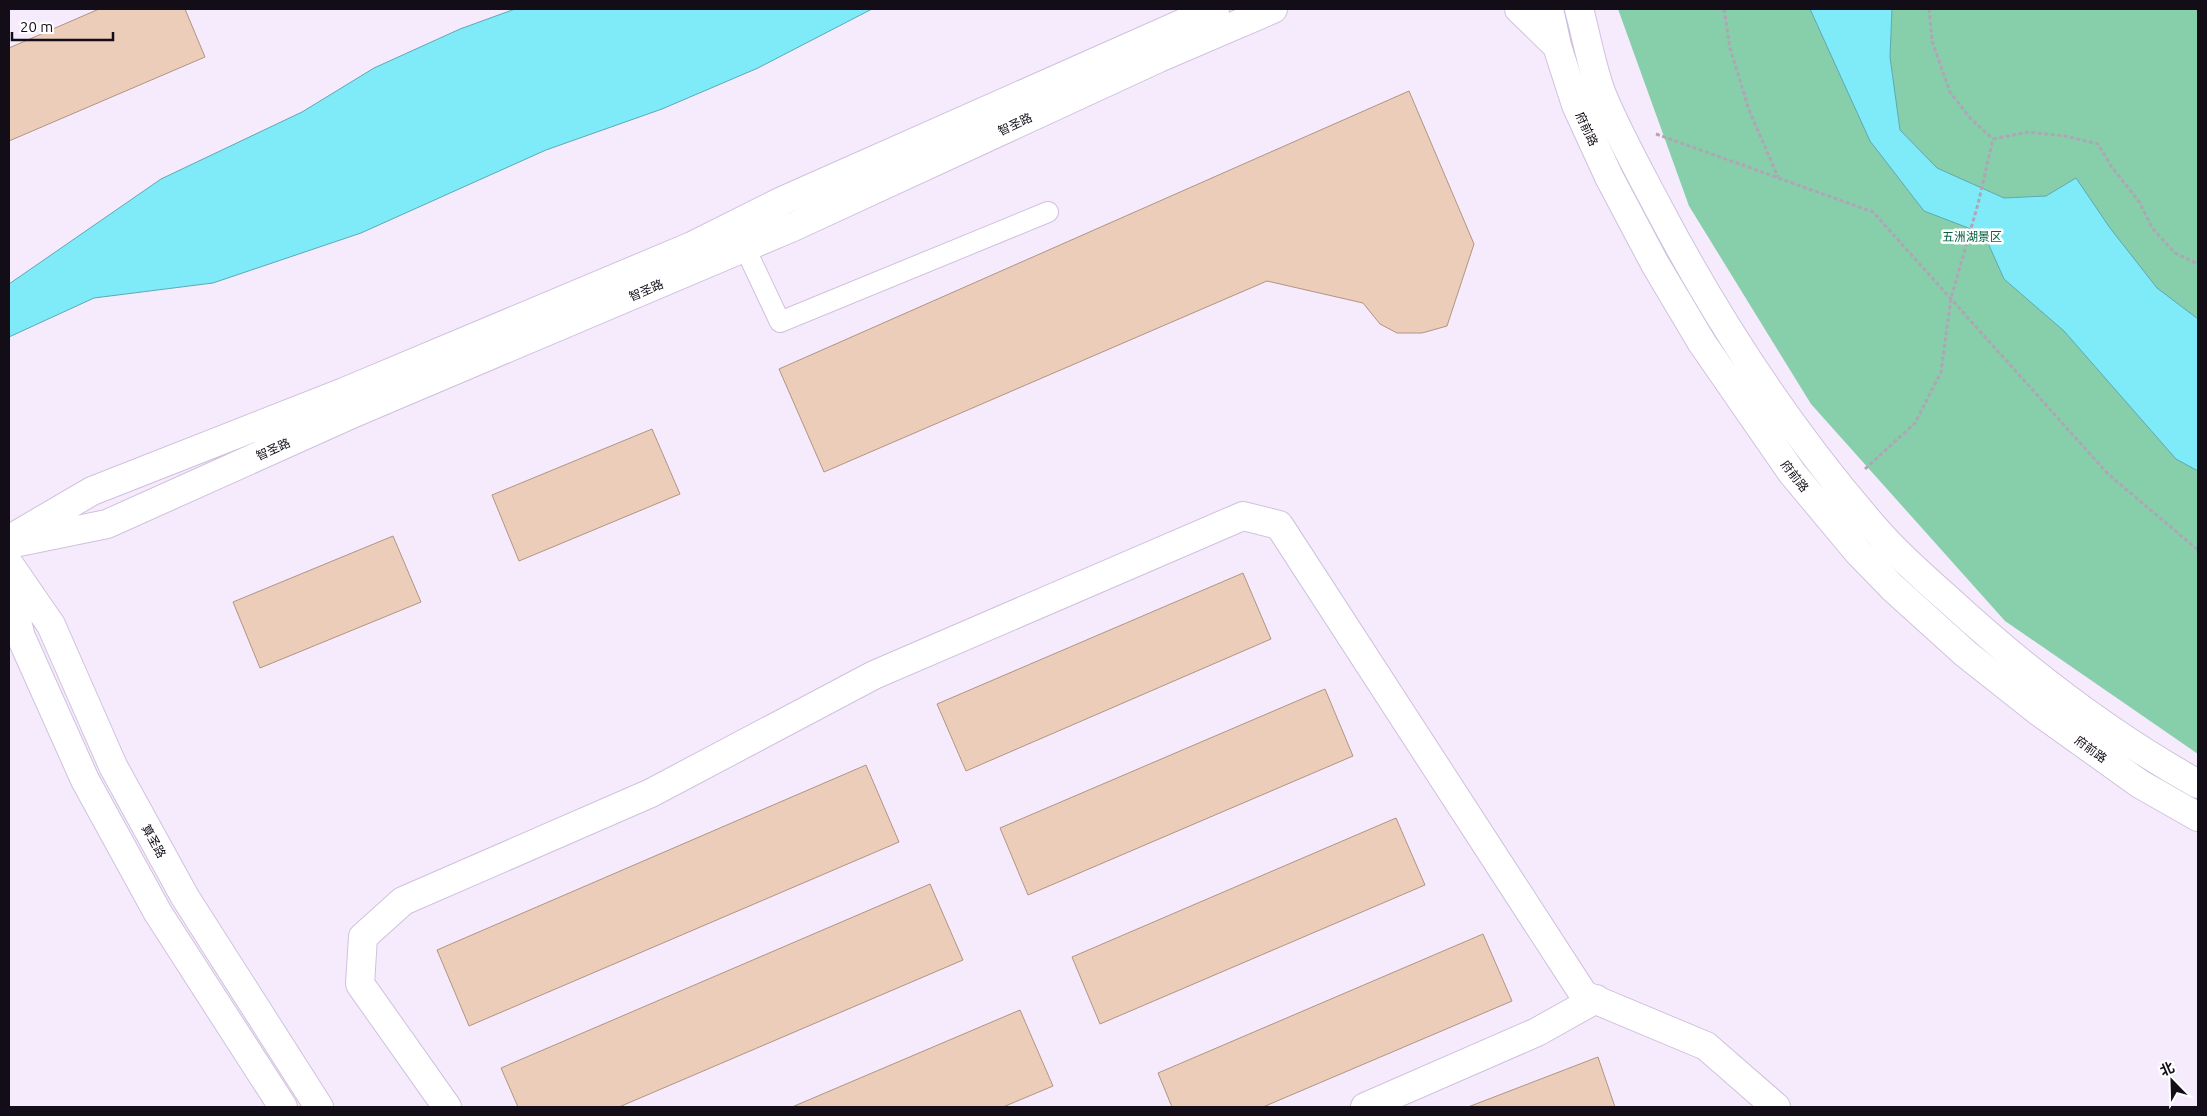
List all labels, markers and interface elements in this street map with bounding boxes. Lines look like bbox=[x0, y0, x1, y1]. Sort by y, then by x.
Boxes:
scale bar bbox=[12, 10, 114, 42]
text: 20 m bbox=[20, 18, 53, 35]
street label: 智圣路 bbox=[996, 110, 1034, 138]
street label: 府前路 bbox=[1573, 110, 1601, 148]
park label: 五洲湖景区 bbox=[1942, 230, 2002, 243]
street label: 智圣路 bbox=[627, 277, 665, 303]
street label: 智圣路 bbox=[254, 436, 292, 462]
street label: 府前路 bbox=[1779, 458, 1811, 494]
street label: 府前路 bbox=[2073, 733, 2109, 765]
street label: 算圣路 bbox=[140, 822, 168, 860]
north arrow bbox=[2147, 1056, 2197, 1106]
text: 北 bbox=[2157, 1059, 2176, 1079]

